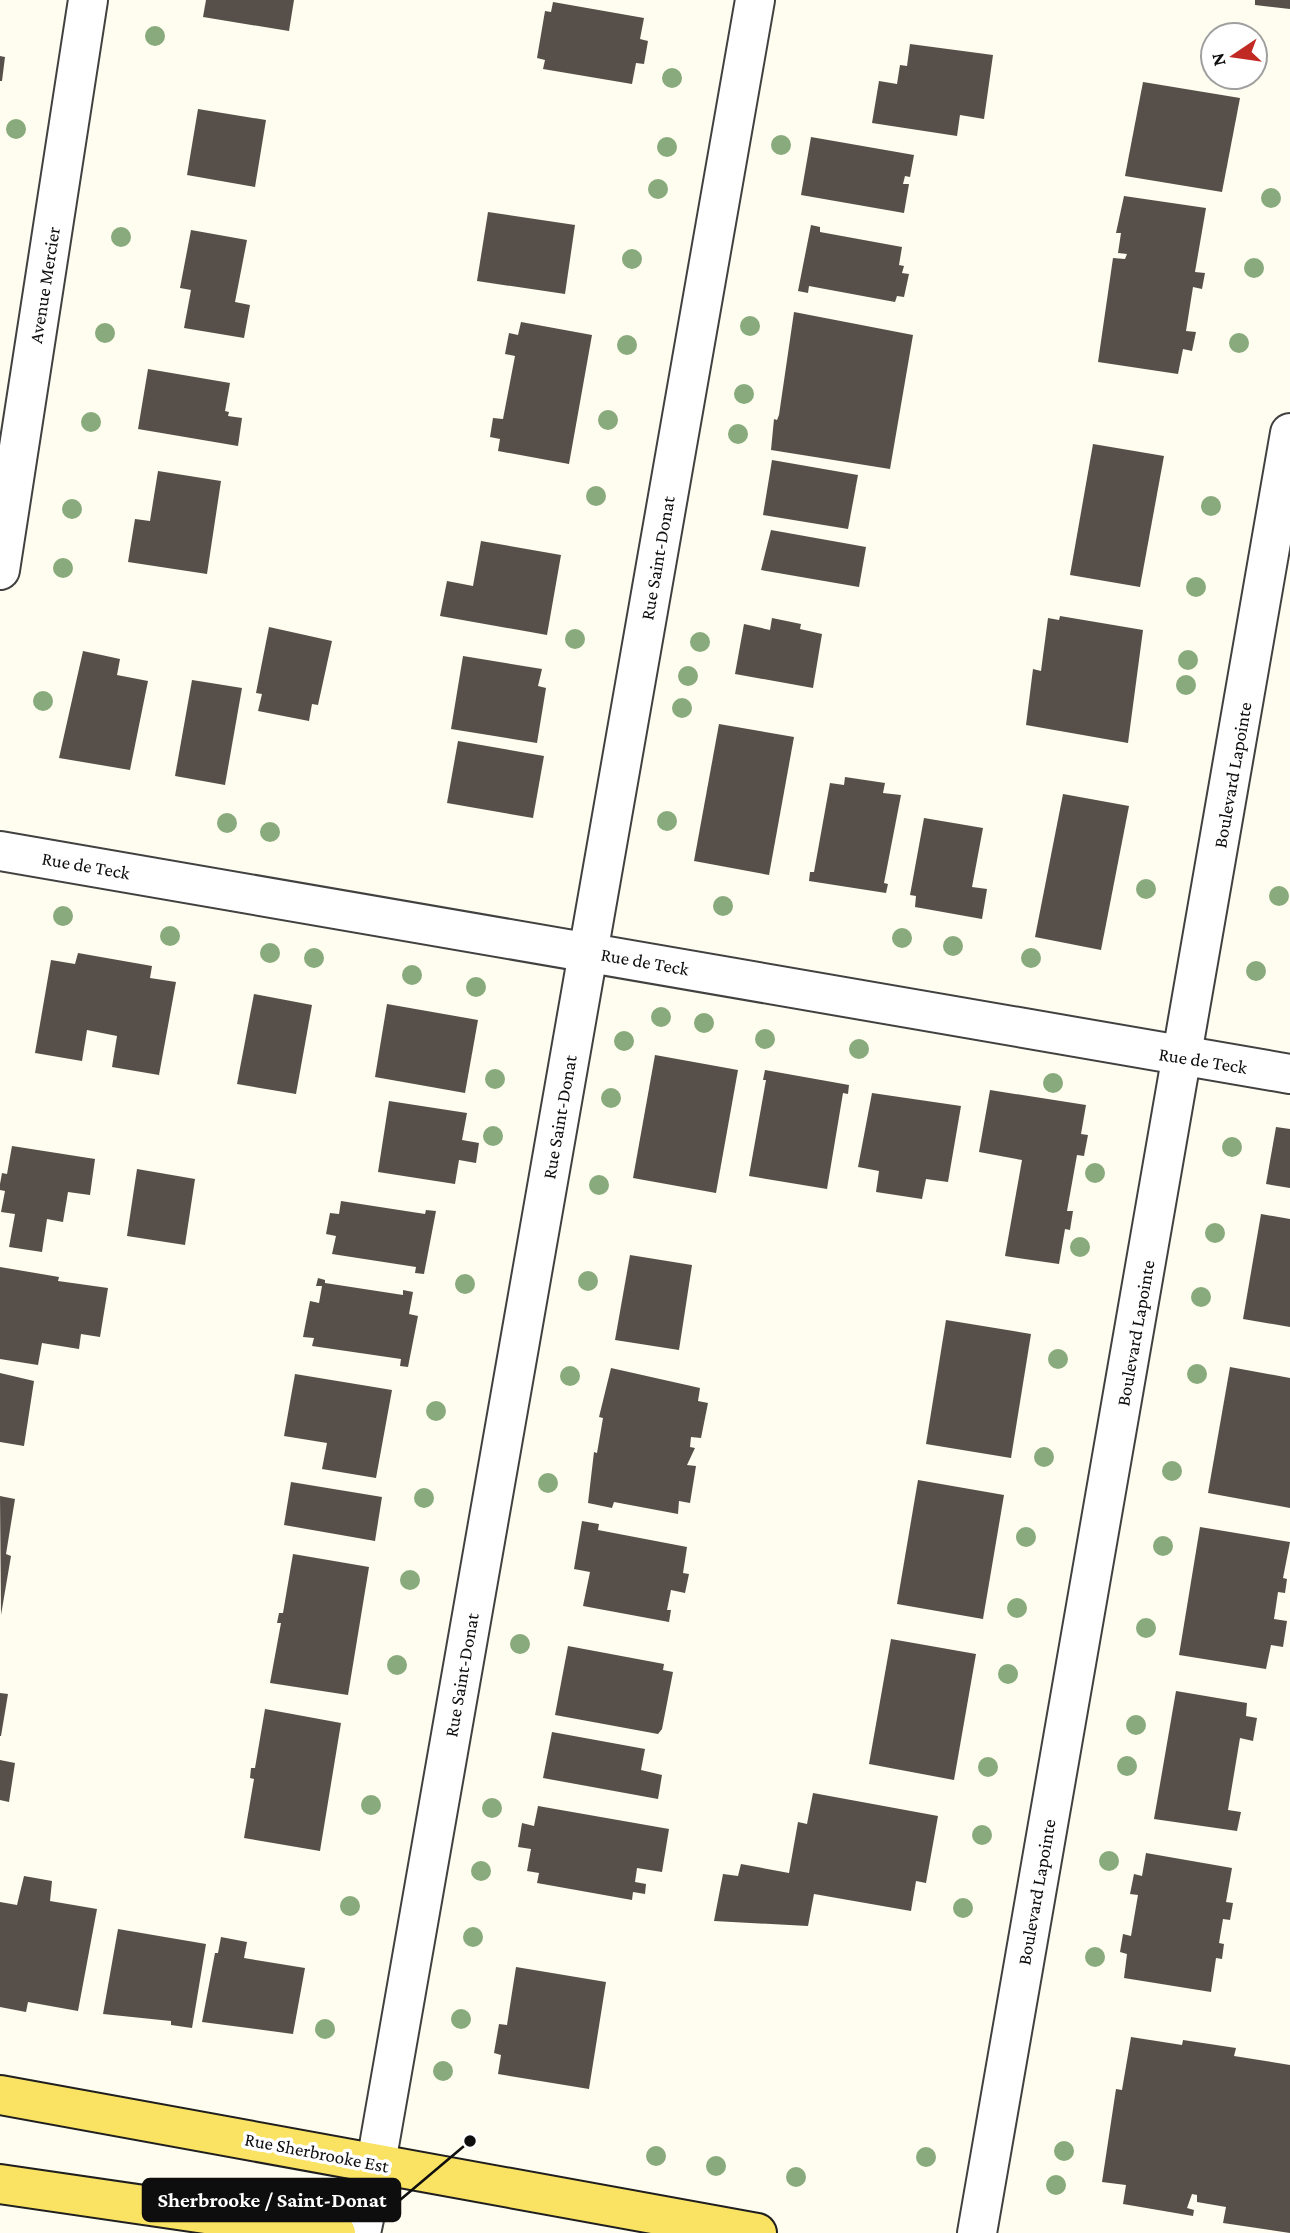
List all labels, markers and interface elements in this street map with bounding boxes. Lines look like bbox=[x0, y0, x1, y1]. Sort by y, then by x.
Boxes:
north arrow bbox=[1199, 21, 1269, 91]
text: N bbox=[1206, 51, 1230, 68]
street label: Avenue Mercier bbox=[25, 225, 64, 345]
street label: Rue Saint-Donat bbox=[636, 494, 679, 622]
street label: Boulevard Lapointe bbox=[1209, 700, 1256, 850]
street label: Rue de Teck bbox=[40, 847, 132, 884]
street label: Rue de Teck bbox=[599, 943, 691, 980]
street label: Rue de Teck bbox=[1157, 1043, 1249, 1078]
street label: Rue Saint-Donat bbox=[538, 1053, 581, 1181]
street label: Boulevard Lapointe bbox=[1112, 1258, 1159, 1408]
street label: Rue Saint-Donat bbox=[440, 1611, 483, 1739]
street label: Boulevard Lapointe bbox=[1013, 1817, 1060, 1967]
street label: Rue Sherbrooke Est bbox=[243, 2128, 391, 2177]
callout: Sherbrooke / Saint-Donat bbox=[143, 2179, 400, 2221]
text: Sherbrooke / Saint-Donat bbox=[158, 2188, 387, 2212]

